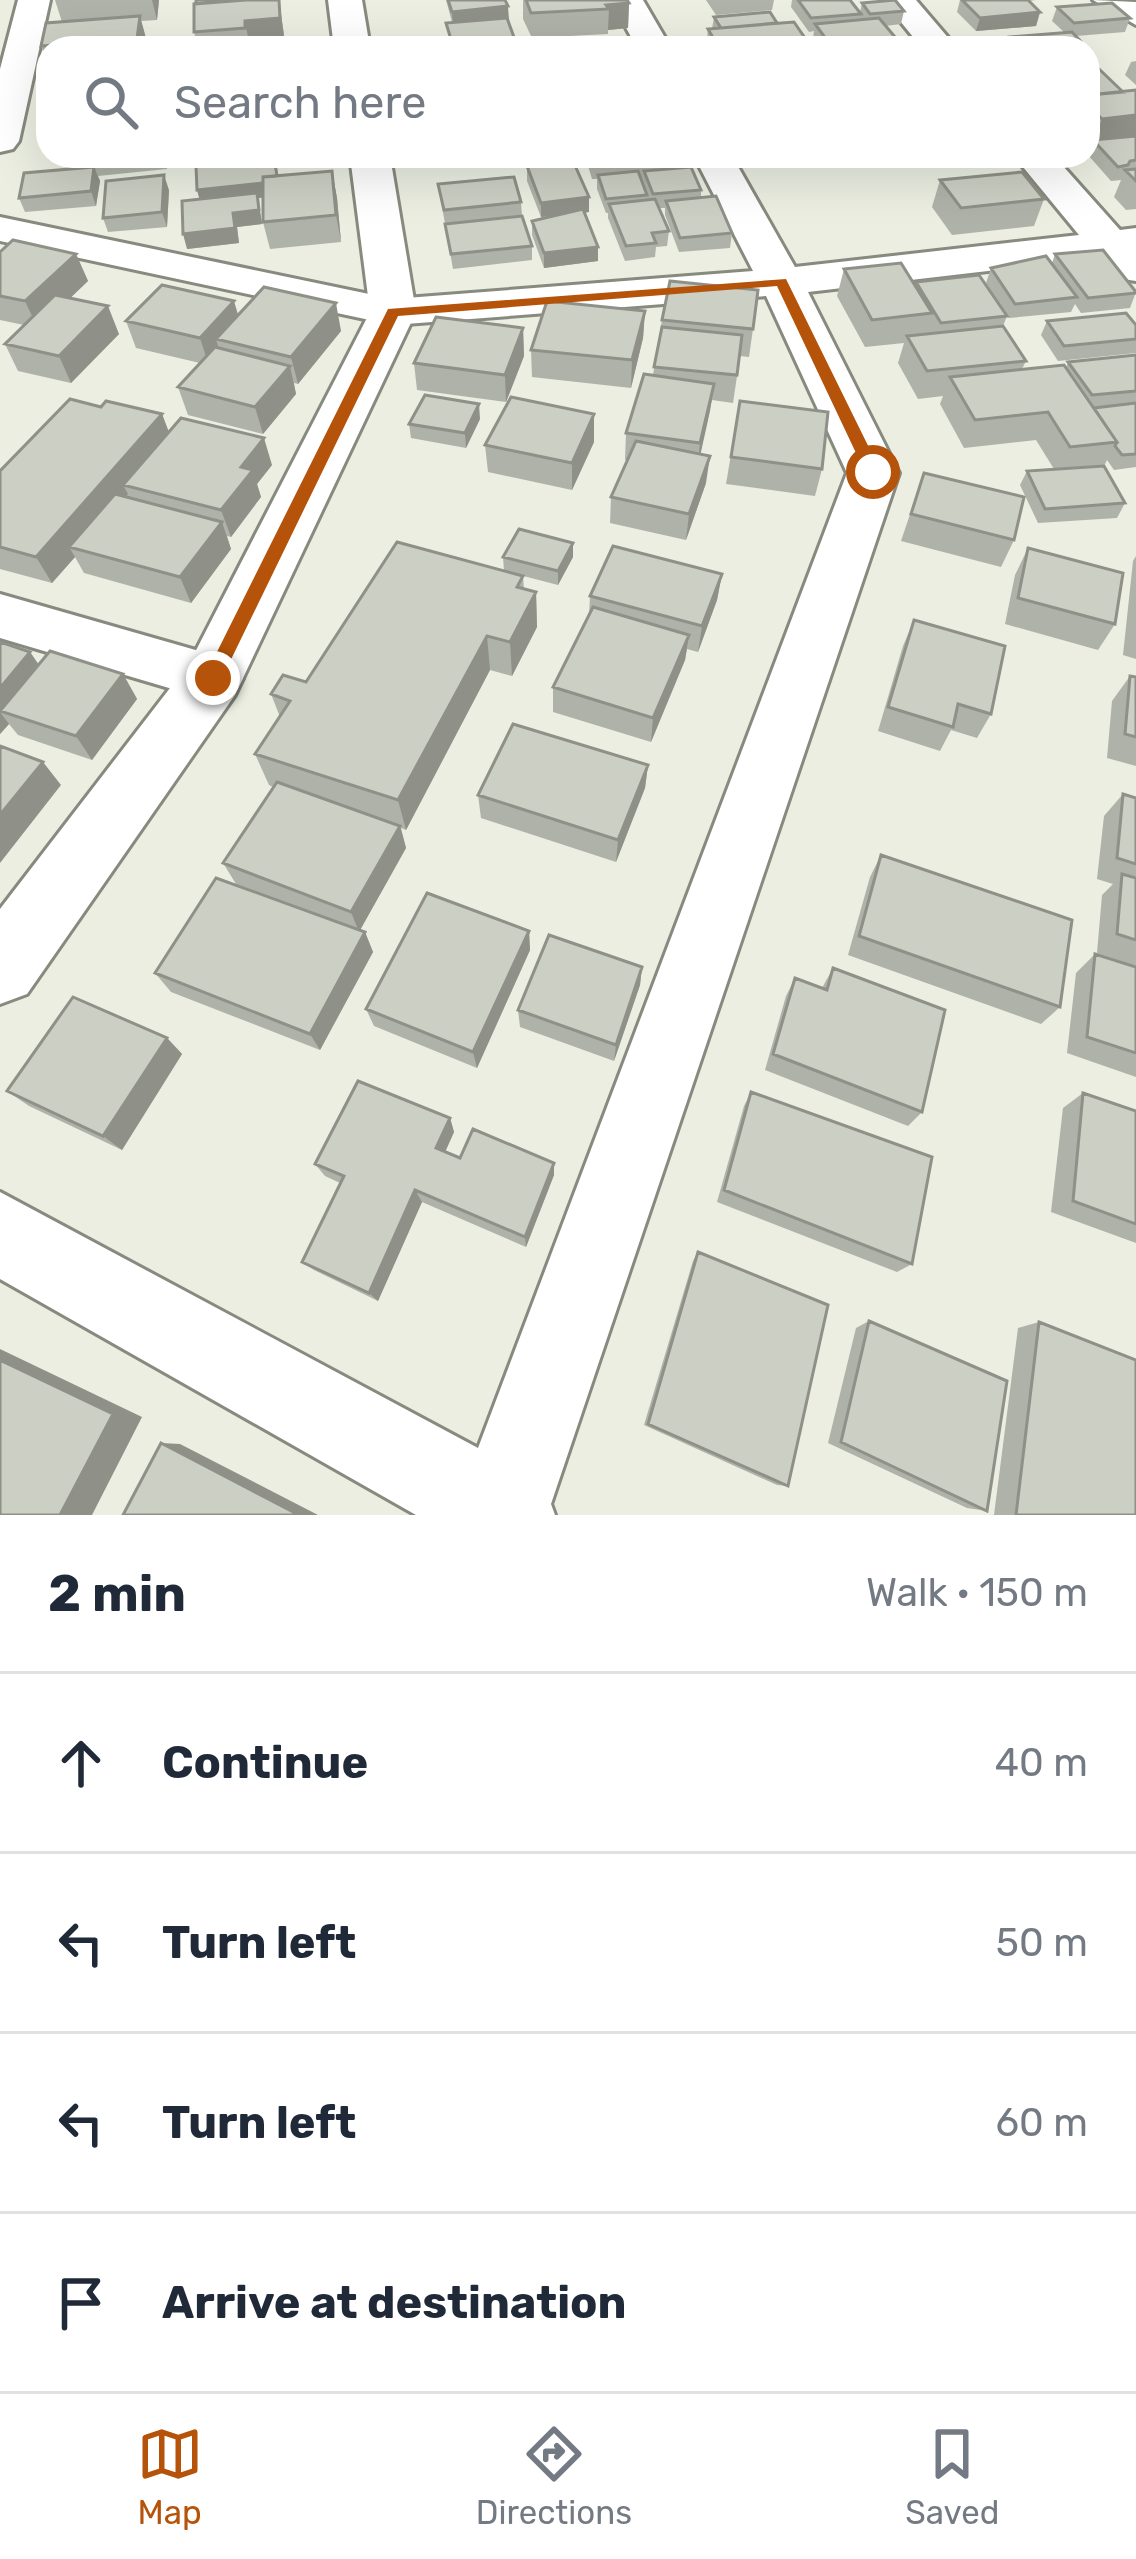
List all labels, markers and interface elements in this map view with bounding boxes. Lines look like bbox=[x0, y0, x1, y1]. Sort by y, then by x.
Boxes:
search box bbox=[36, 36, 1100, 168]
icon: search bbox=[78, 69, 144, 135]
text: Search here bbox=[174, 76, 426, 129]
route start bbox=[846, 445, 900, 499]
route end bbox=[186, 651, 240, 705]
text: 2 min bbox=[48, 1563, 186, 1624]
text: Walk · 150 m bbox=[866, 1570, 1088, 1616]
icon: ahead bbox=[48, 1730, 114, 1796]
text: Continue bbox=[162, 1736, 368, 1789]
text: 40 m bbox=[995, 1740, 1088, 1786]
icon: left bbox=[48, 1910, 114, 1976]
text: Turn left bbox=[162, 1916, 356, 1969]
text: 50 m bbox=[996, 1920, 1088, 1966]
icon: left bbox=[48, 2090, 114, 2156]
text: Turn left bbox=[162, 2096, 356, 2149]
text: 60 m bbox=[995, 2100, 1088, 2146]
icon: arrive bbox=[48, 2270, 114, 2336]
text: Arrive at destination bbox=[162, 2276, 627, 2329]
tab: Map bbox=[137, 2421, 203, 2532]
tab: Directions bbox=[476, 2421, 632, 2532]
tab: Saved bbox=[905, 2421, 999, 2532]

